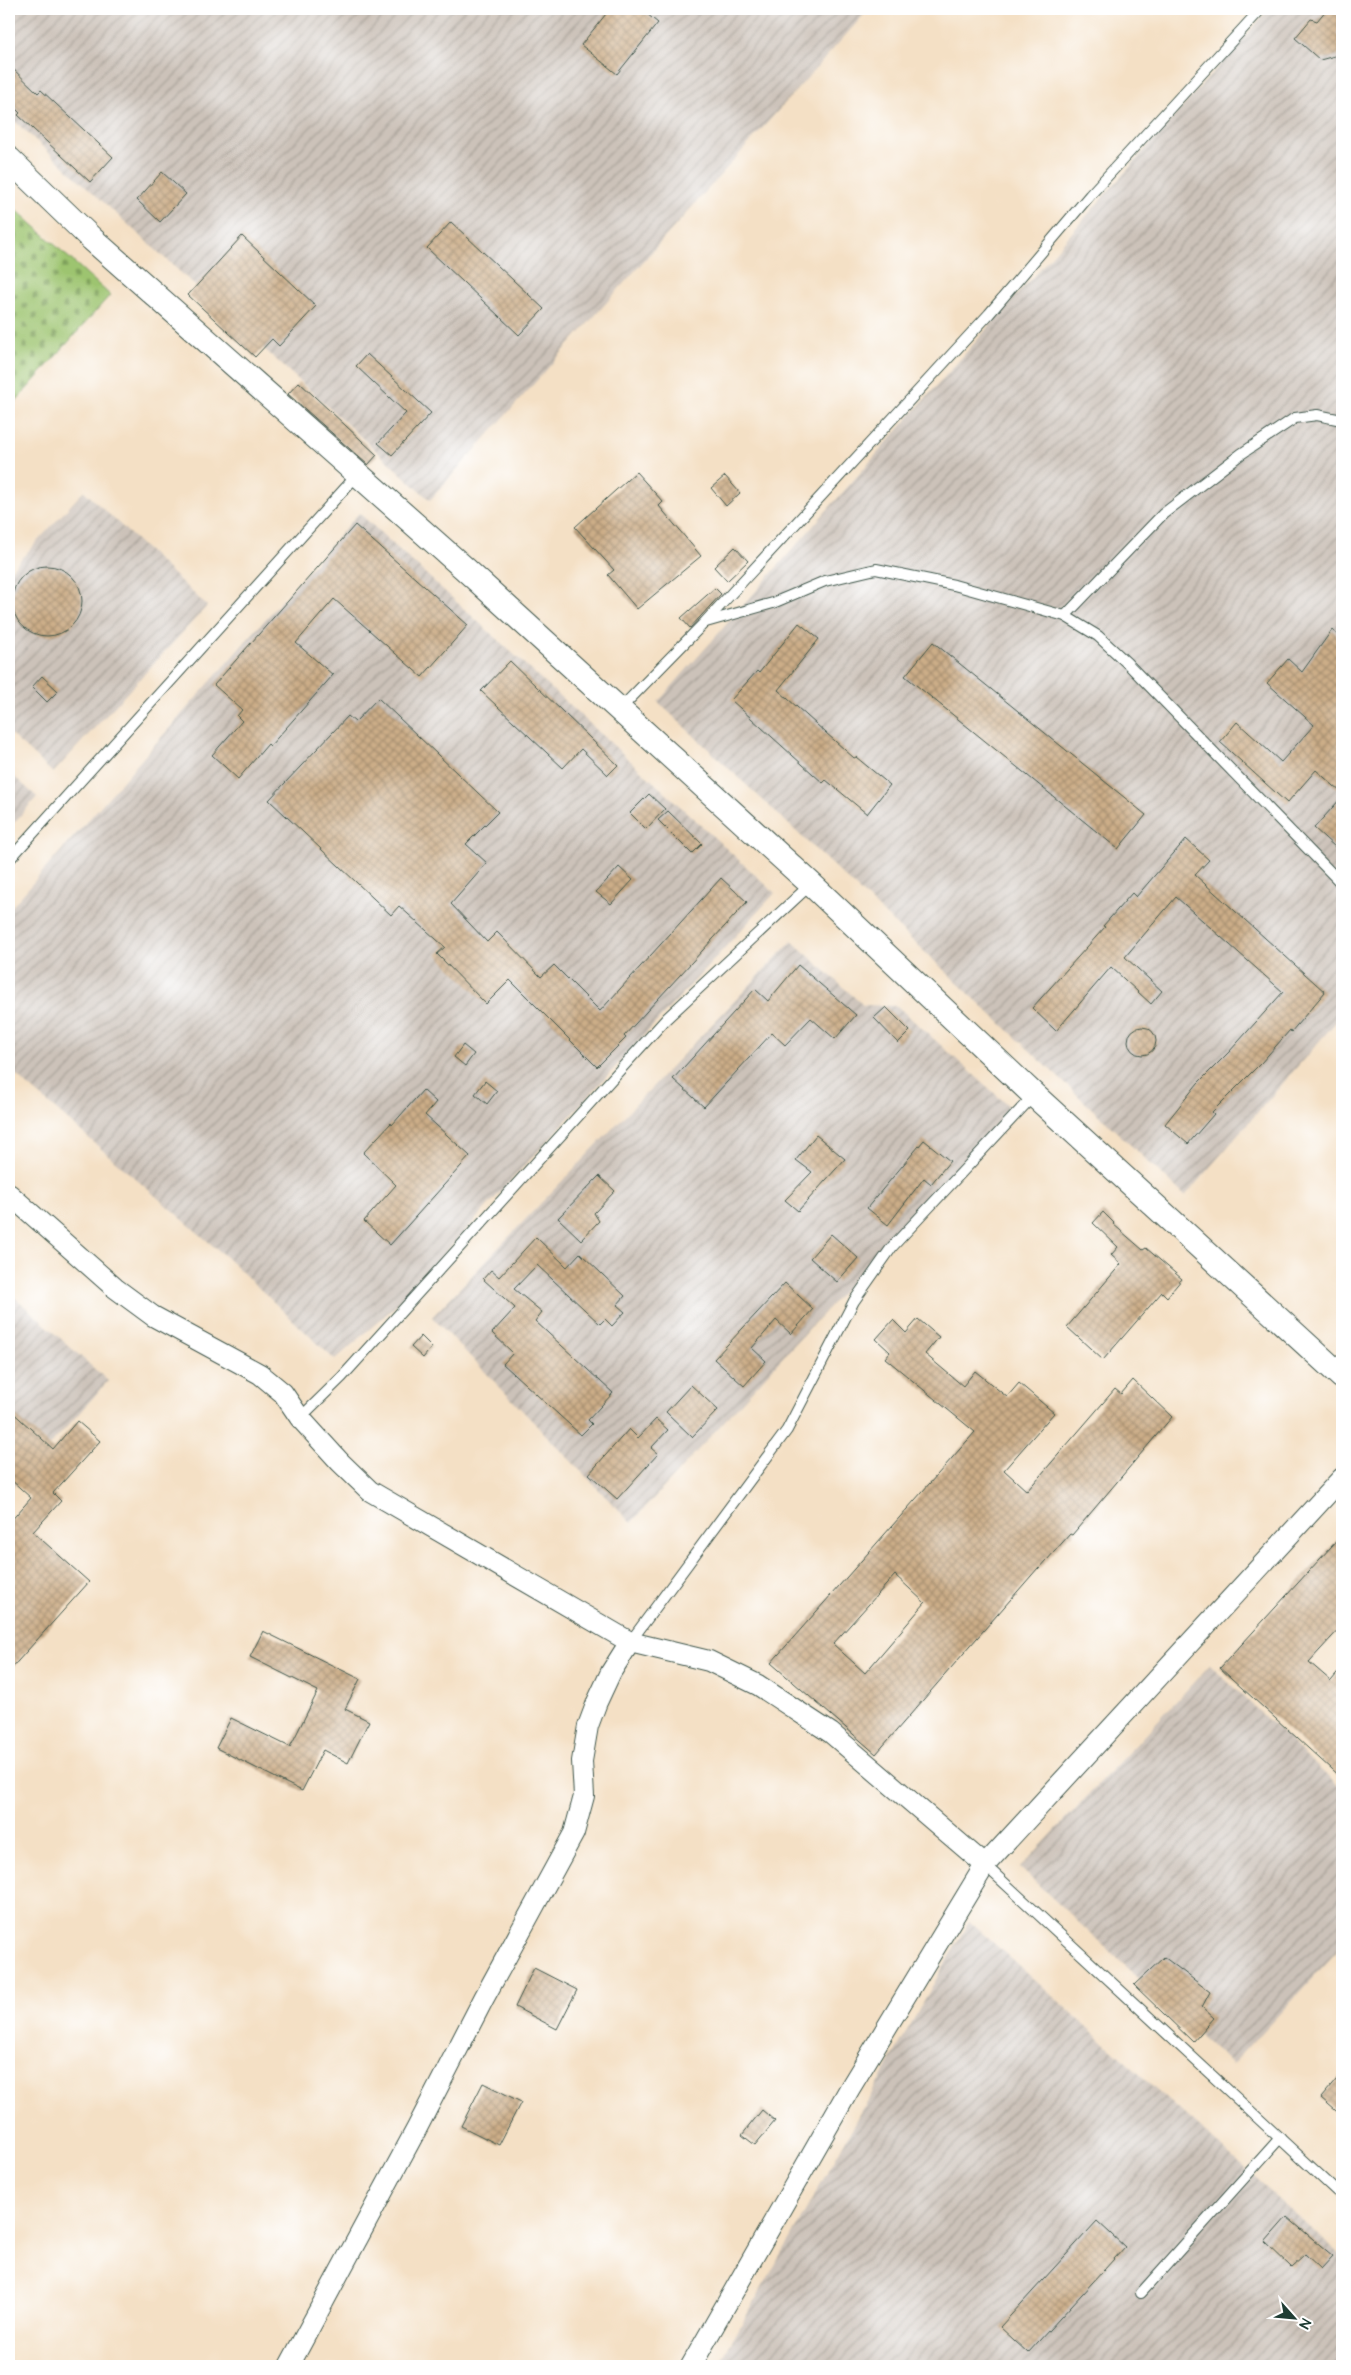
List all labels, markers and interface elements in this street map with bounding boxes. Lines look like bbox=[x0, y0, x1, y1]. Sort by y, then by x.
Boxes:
north arrow bbox=[1268, 2292, 1318, 2342]
text: N bbox=[1294, 2315, 1316, 2332]

